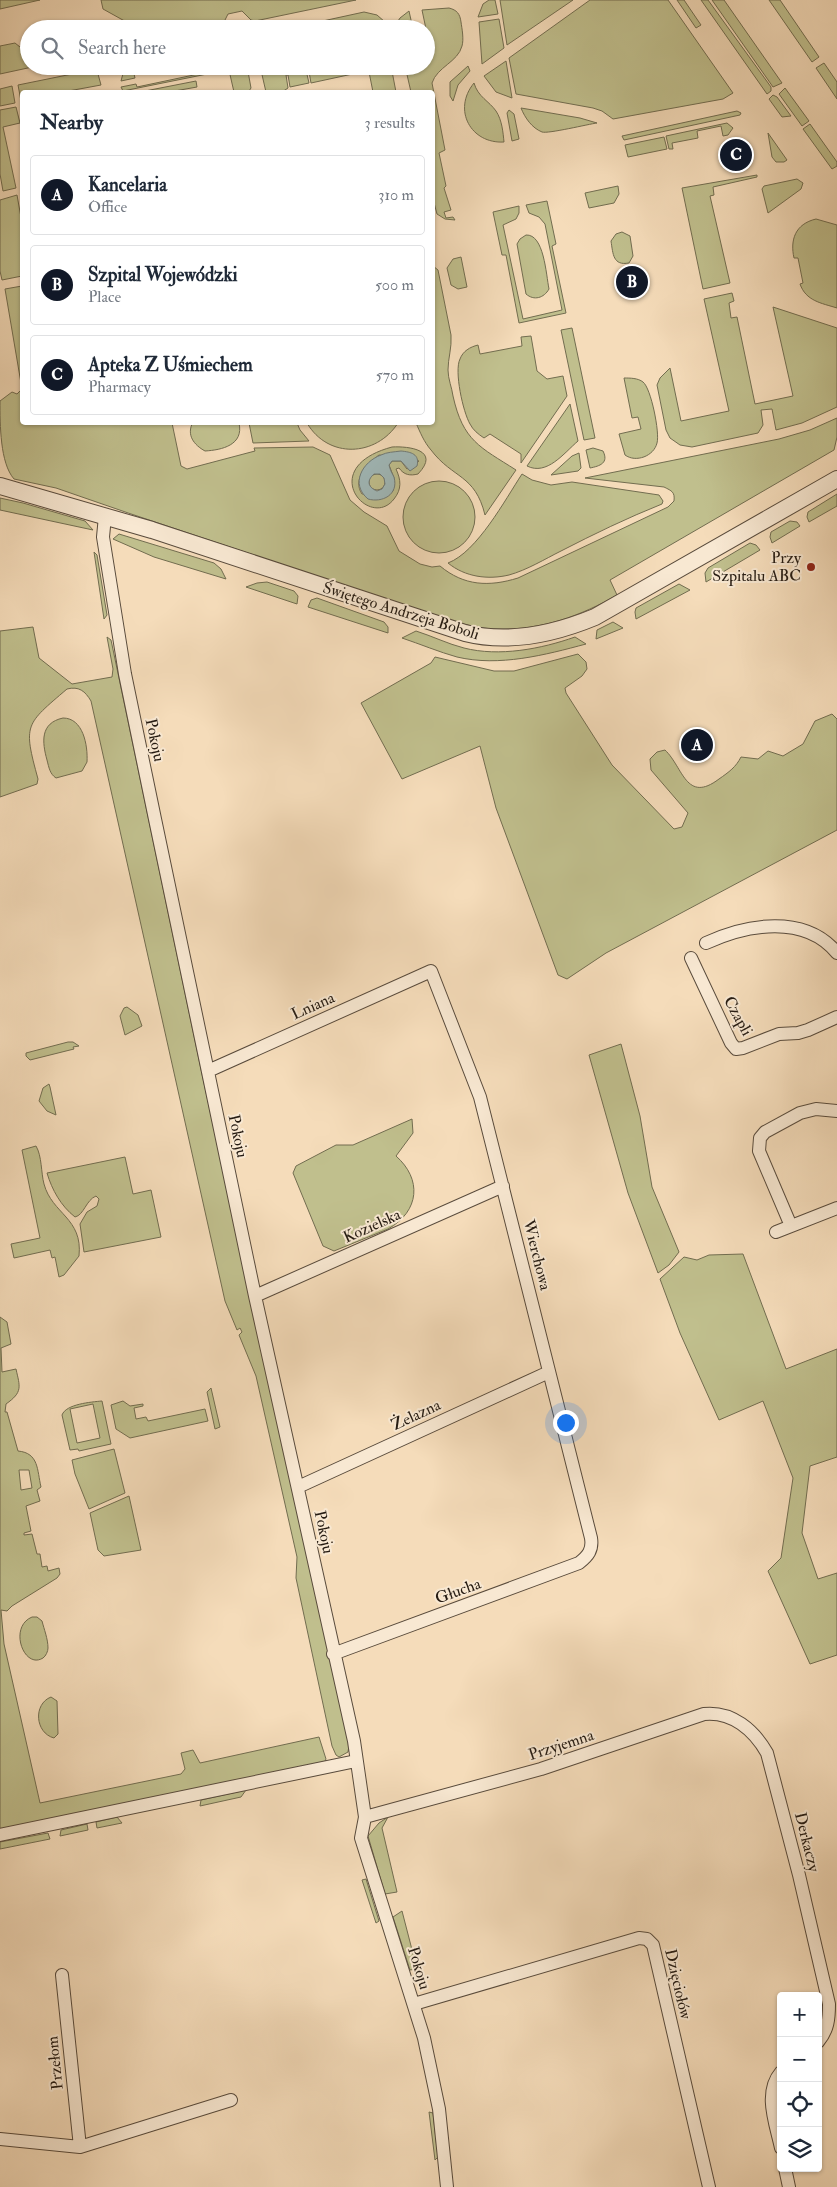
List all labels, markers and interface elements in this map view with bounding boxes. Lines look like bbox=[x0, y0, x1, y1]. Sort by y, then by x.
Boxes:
search box bbox=[20, 20, 435, 75]
icon: search bbox=[38, 34, 66, 62]
text: Search here bbox=[78, 36, 166, 60]
text: Nearby bbox=[40, 109, 103, 136]
text: 3 results bbox=[364, 113, 415, 133]
pin: C bbox=[720, 136, 752, 174]
text: Kancelaria bbox=[88, 173, 167, 197]
text: A bbox=[52, 185, 62, 205]
text: 310 m bbox=[378, 185, 414, 205]
text: Office bbox=[88, 197, 127, 217]
text: Szpital Wojewódzki bbox=[88, 263, 238, 287]
pin: B bbox=[616, 263, 648, 301]
text: B bbox=[52, 275, 62, 295]
text: 500 m bbox=[375, 275, 414, 295]
text: Place bbox=[88, 287, 121, 307]
text: Apteka Z Uśmiechem bbox=[88, 353, 253, 377]
text: C bbox=[51, 365, 63, 385]
text: 570 m bbox=[376, 365, 414, 385]
text: Pharmacy bbox=[88, 377, 151, 397]
place label: Przy Szpitalu ABC bbox=[712, 548, 802, 587]
marker: Przy Szpitalu ABC bbox=[805, 561, 817, 573]
street label: Świętego Andrzeja Boboli bbox=[320, 578, 482, 644]
street label: Pokoju bbox=[141, 717, 169, 763]
pin: A bbox=[681, 726, 713, 764]
street label: Lniana bbox=[288, 987, 338, 1024]
street label: Czapli bbox=[718, 993, 757, 1040]
street label: Pokoju bbox=[224, 1113, 252, 1159]
street label: Kozielska bbox=[340, 1204, 404, 1248]
street label: Wierchowa bbox=[518, 1217, 556, 1293]
street label: Żelazna bbox=[388, 1394, 444, 1435]
your location bbox=[553, 1410, 579, 1436]
street label: Pokoju bbox=[310, 1509, 338, 1555]
street label: Głucha bbox=[432, 1573, 484, 1608]
street label: Przyjemna bbox=[526, 1725, 597, 1765]
street label: Derkaczy bbox=[790, 1810, 824, 1875]
street label: Pokoju bbox=[403, 1944, 435, 1992]
street label: Dzięciołów bbox=[660, 1947, 696, 2022]
map controls bbox=[777, 1992, 822, 2172]
button: + bbox=[777, 1992, 822, 2037]
street label: Przełom bbox=[42, 2035, 68, 2091]
button: − bbox=[777, 2037, 822, 2082]
button: locate bbox=[777, 2082, 822, 2127]
button: layers bbox=[777, 2127, 822, 2172]

